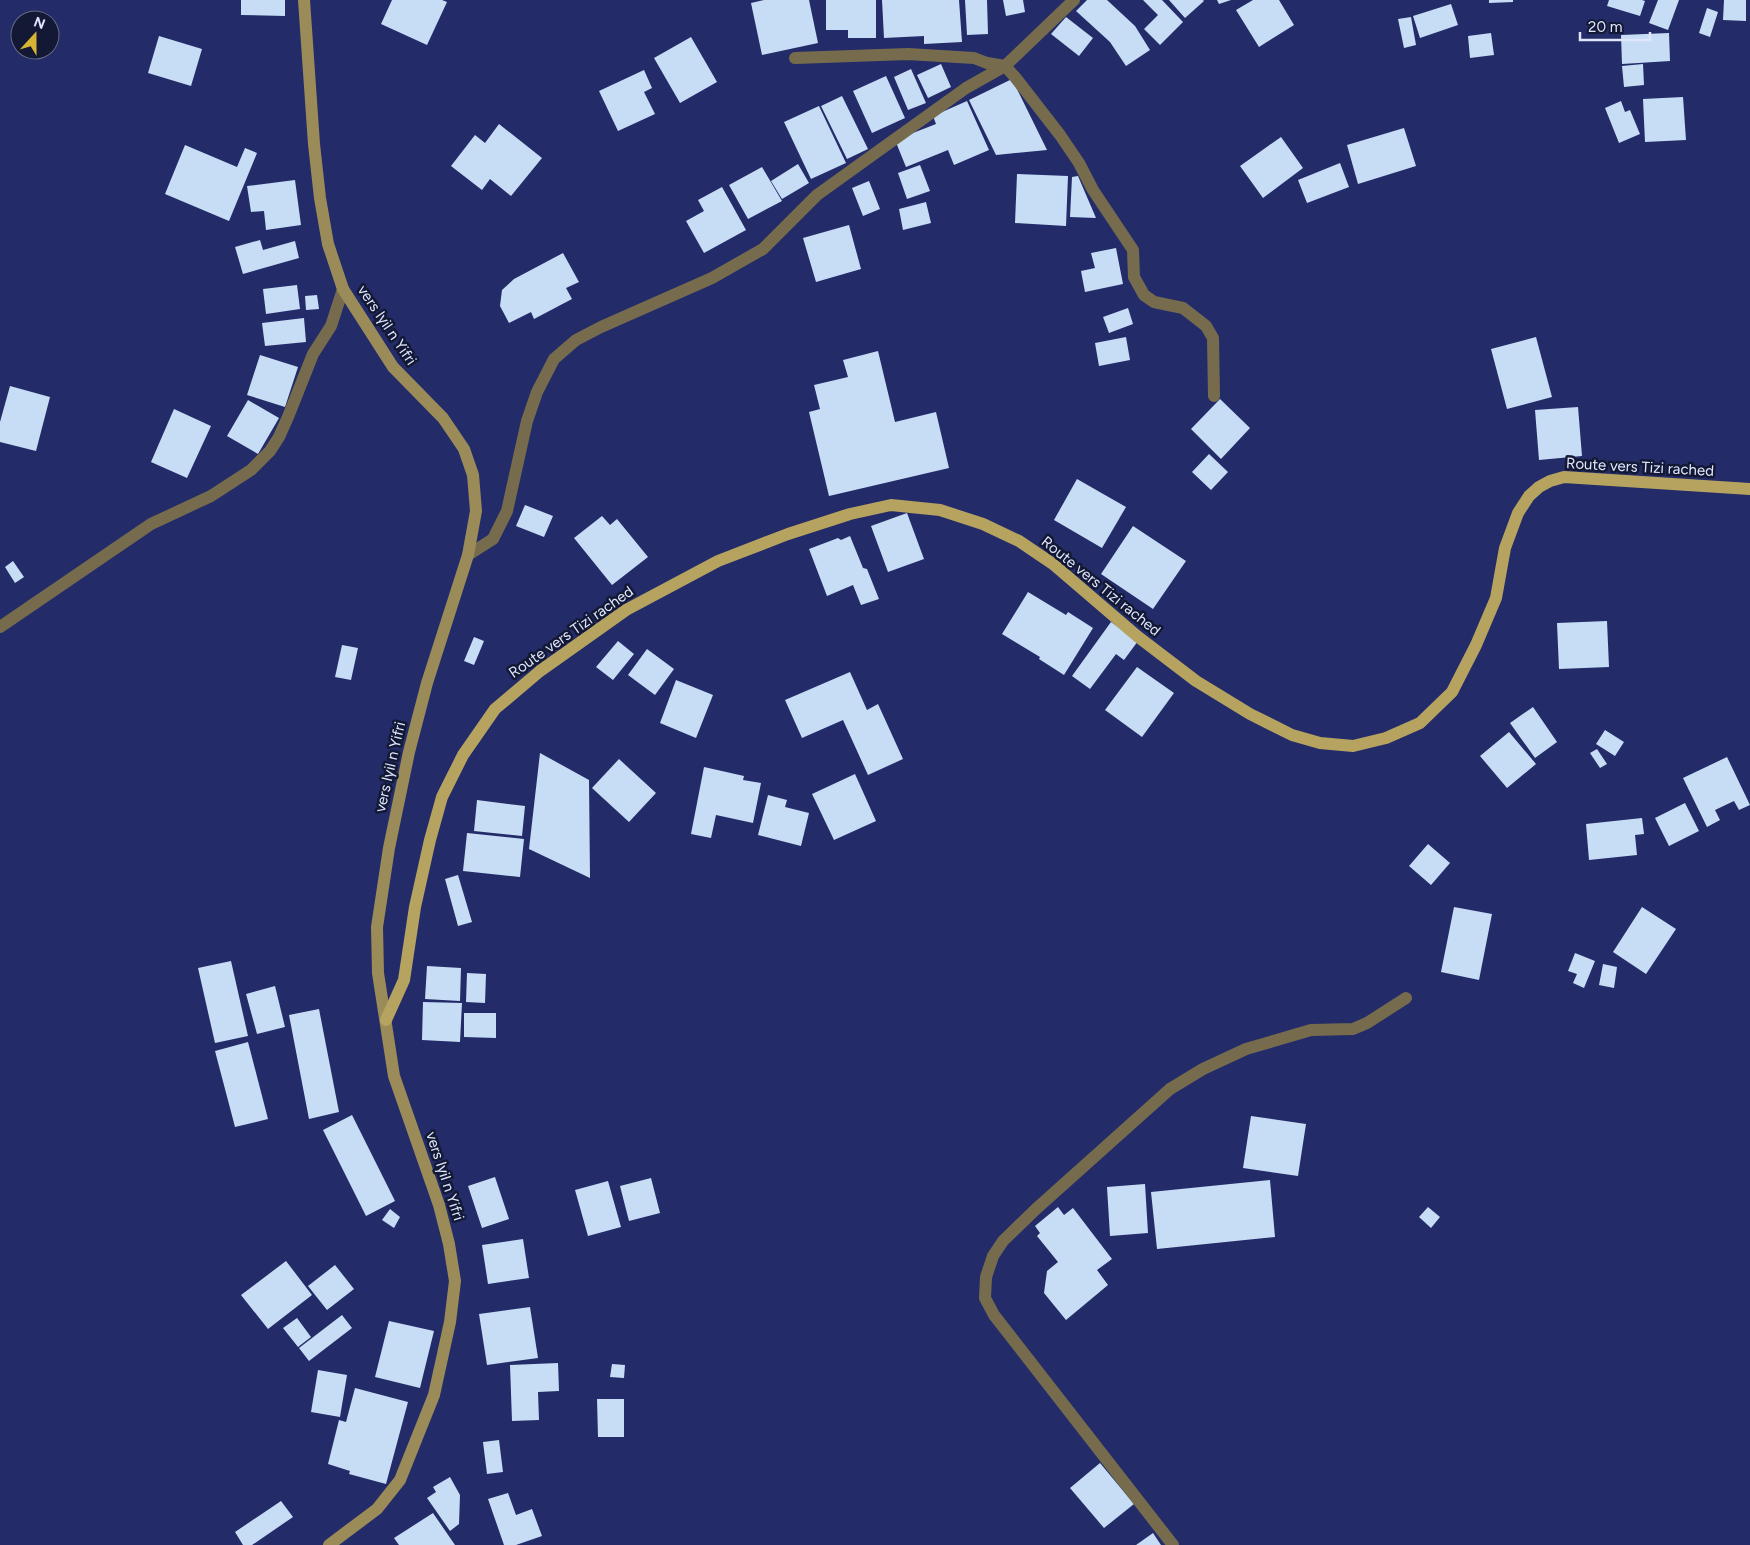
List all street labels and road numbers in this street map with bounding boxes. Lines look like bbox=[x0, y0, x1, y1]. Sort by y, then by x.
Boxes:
street label: vers Iγil n Yifri bbox=[354, 282, 420, 368]
street label: Route vers Tizi rached bbox=[1566, 454, 1714, 480]
street label: Route vers Tizi rached bbox=[1038, 532, 1164, 640]
street label: Route vers Tizi rached bbox=[505, 582, 637, 682]
street label: vers Iγil n Yifri bbox=[371, 720, 409, 814]
street label: vers Iγil n Yifri bbox=[422, 1129, 468, 1223]

